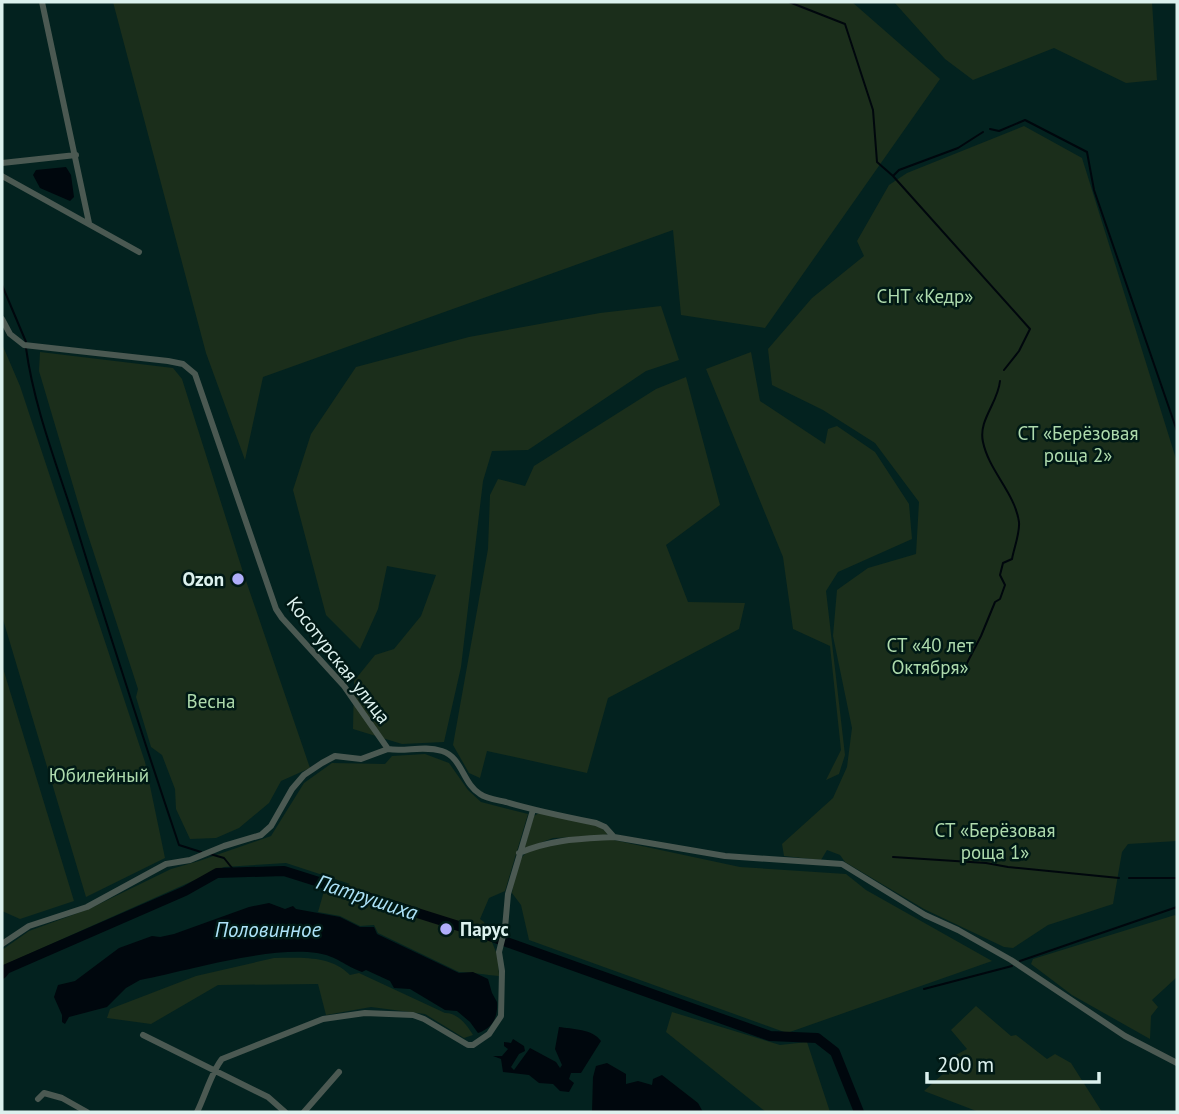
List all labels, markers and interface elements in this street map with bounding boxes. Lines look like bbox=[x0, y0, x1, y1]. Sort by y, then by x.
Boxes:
park label: СНТ «Кедр» bbox=[877, 284, 973, 308]
park label: СТ «Берёзовая роща 2» bbox=[1017, 421, 1139, 467]
place label: Ozon bbox=[182, 567, 224, 591]
marker: Ozon bbox=[230, 571, 246, 587]
street label: Косотурская улица bbox=[282, 592, 396, 728]
park label: СТ «40 лет Октября» bbox=[886, 633, 974, 679]
park label: Весна bbox=[187, 689, 235, 713]
park label: Юбилейный bbox=[49, 763, 149, 787]
park label: СТ «Берёзовая роща 1» bbox=[934, 818, 1056, 864]
water label: Патрушиха bbox=[313, 868, 422, 926]
water label: Половинное bbox=[215, 916, 321, 943]
place label: Парус bbox=[460, 917, 509, 941]
marker: Парус bbox=[438, 921, 454, 937]
scale bar bbox=[927, 1040, 1098, 1084]
text: 200 m bbox=[937, 1051, 994, 1078]

